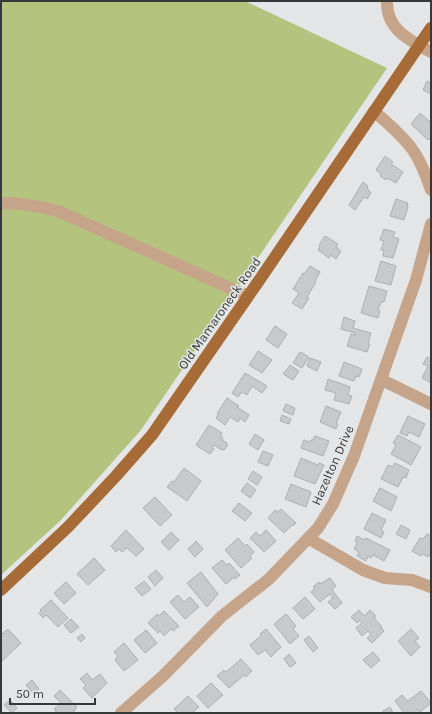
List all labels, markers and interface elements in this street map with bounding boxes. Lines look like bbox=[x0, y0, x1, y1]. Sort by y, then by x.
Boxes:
street label: Old Mamaroneck Road bbox=[175, 254, 264, 372]
street label: Hazelton Drive bbox=[308, 423, 357, 507]
scale bar bbox=[10, 680, 95, 706]
text: 50 m bbox=[16, 687, 44, 701]

